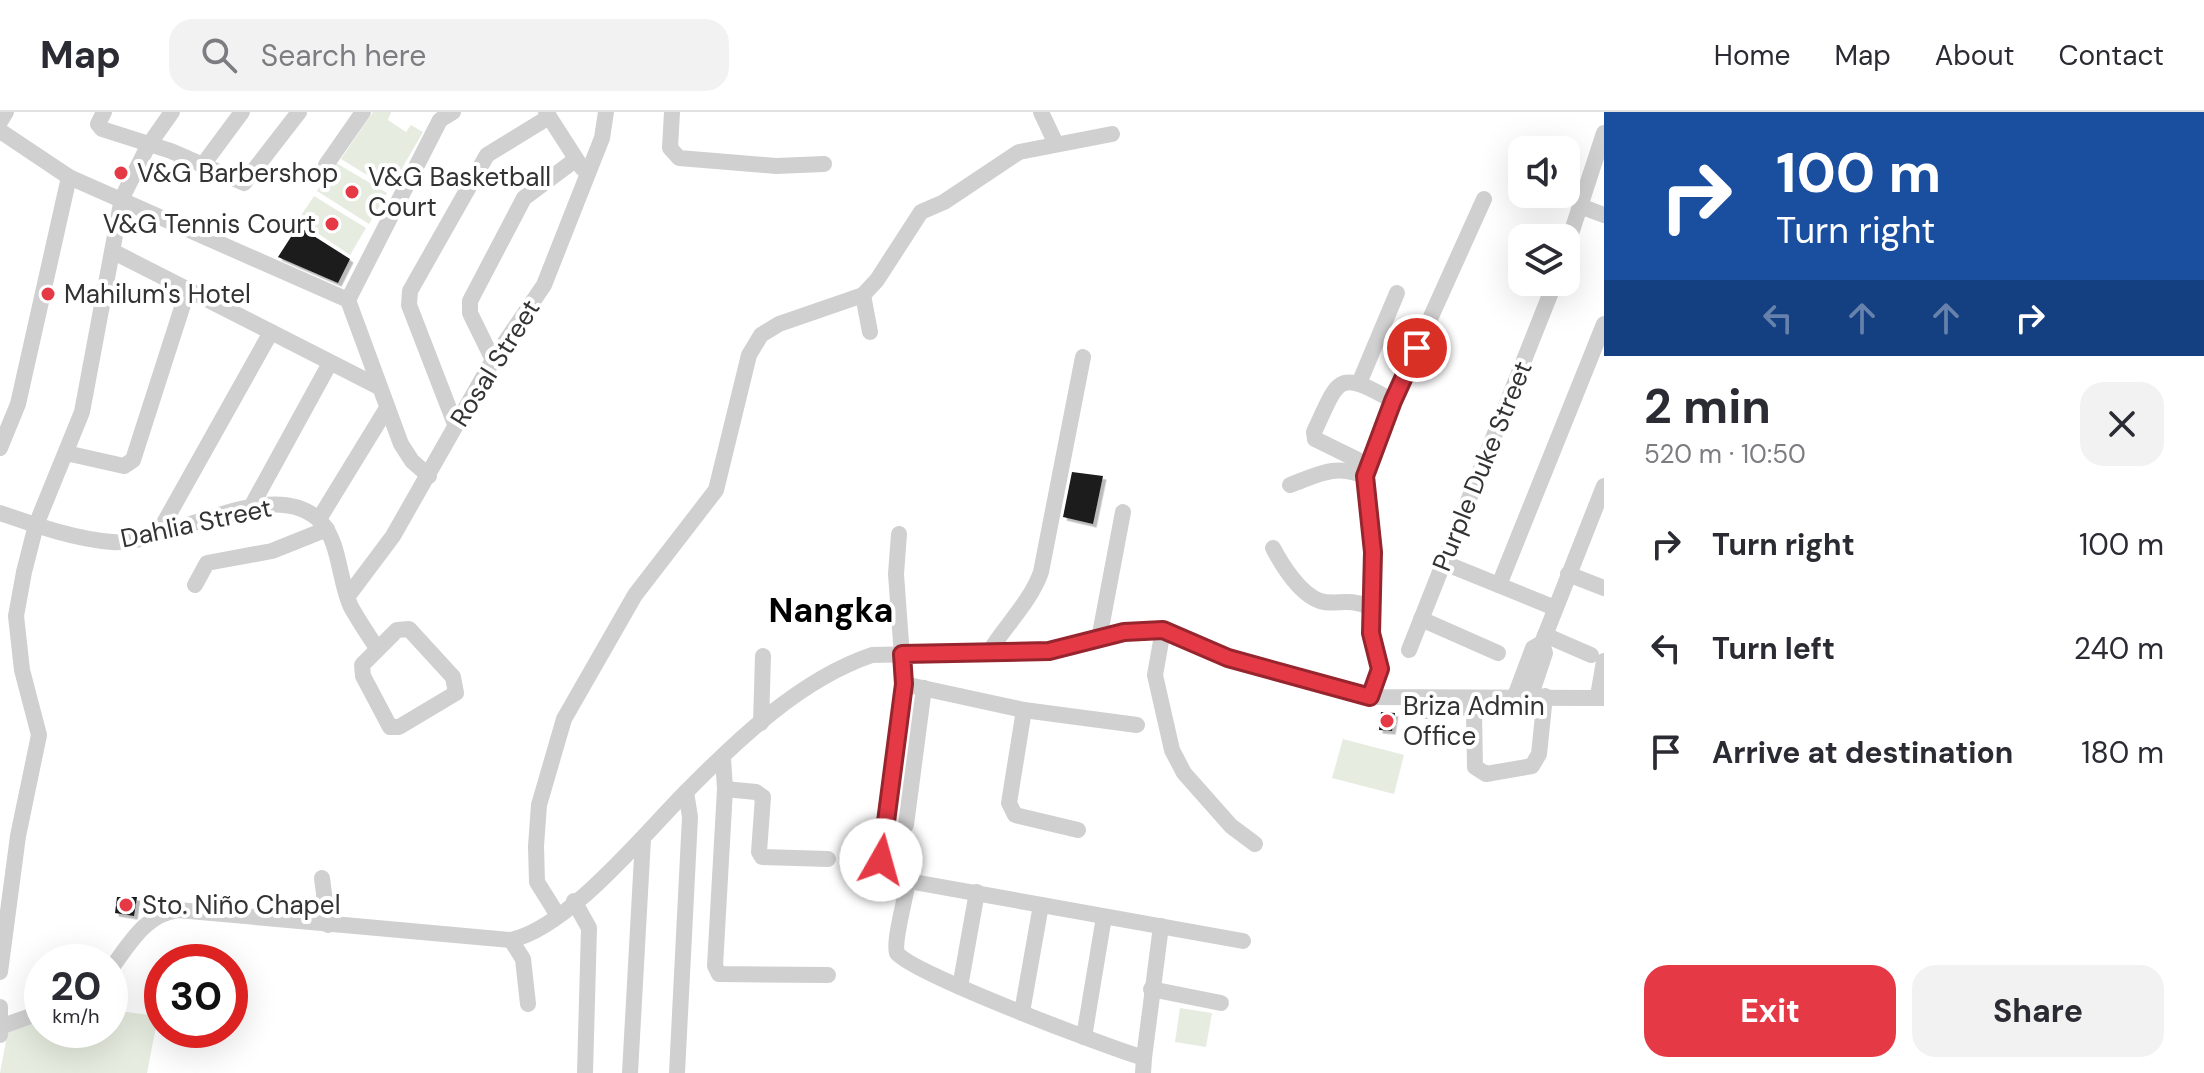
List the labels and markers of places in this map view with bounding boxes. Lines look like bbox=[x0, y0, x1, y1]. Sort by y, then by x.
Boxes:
place label: V&G Barbershop bbox=[137, 156, 338, 190]
place label: V&G Basketball Court bbox=[368, 160, 551, 224]
marker: V&G Barbershop bbox=[112, 164, 130, 182]
marker: V&G Basketball Court bbox=[343, 183, 361, 201]
place label: V&G Tennis Court bbox=[103, 207, 316, 241]
marker: V&G Tennis Court bbox=[323, 215, 341, 233]
place label: Mahilum's Hotel bbox=[64, 277, 251, 311]
marker: Mahilum's Hotel bbox=[39, 285, 57, 303]
pin bbox=[1383, 314, 1451, 382]
place label: Briza Admin Office bbox=[1403, 689, 1545, 753]
marker: Briza Admin Office bbox=[1378, 712, 1396, 730]
place label: Sto. Niño Chapel bbox=[142, 888, 340, 922]
marker: Sto. Niño Chapel bbox=[117, 896, 135, 914]

